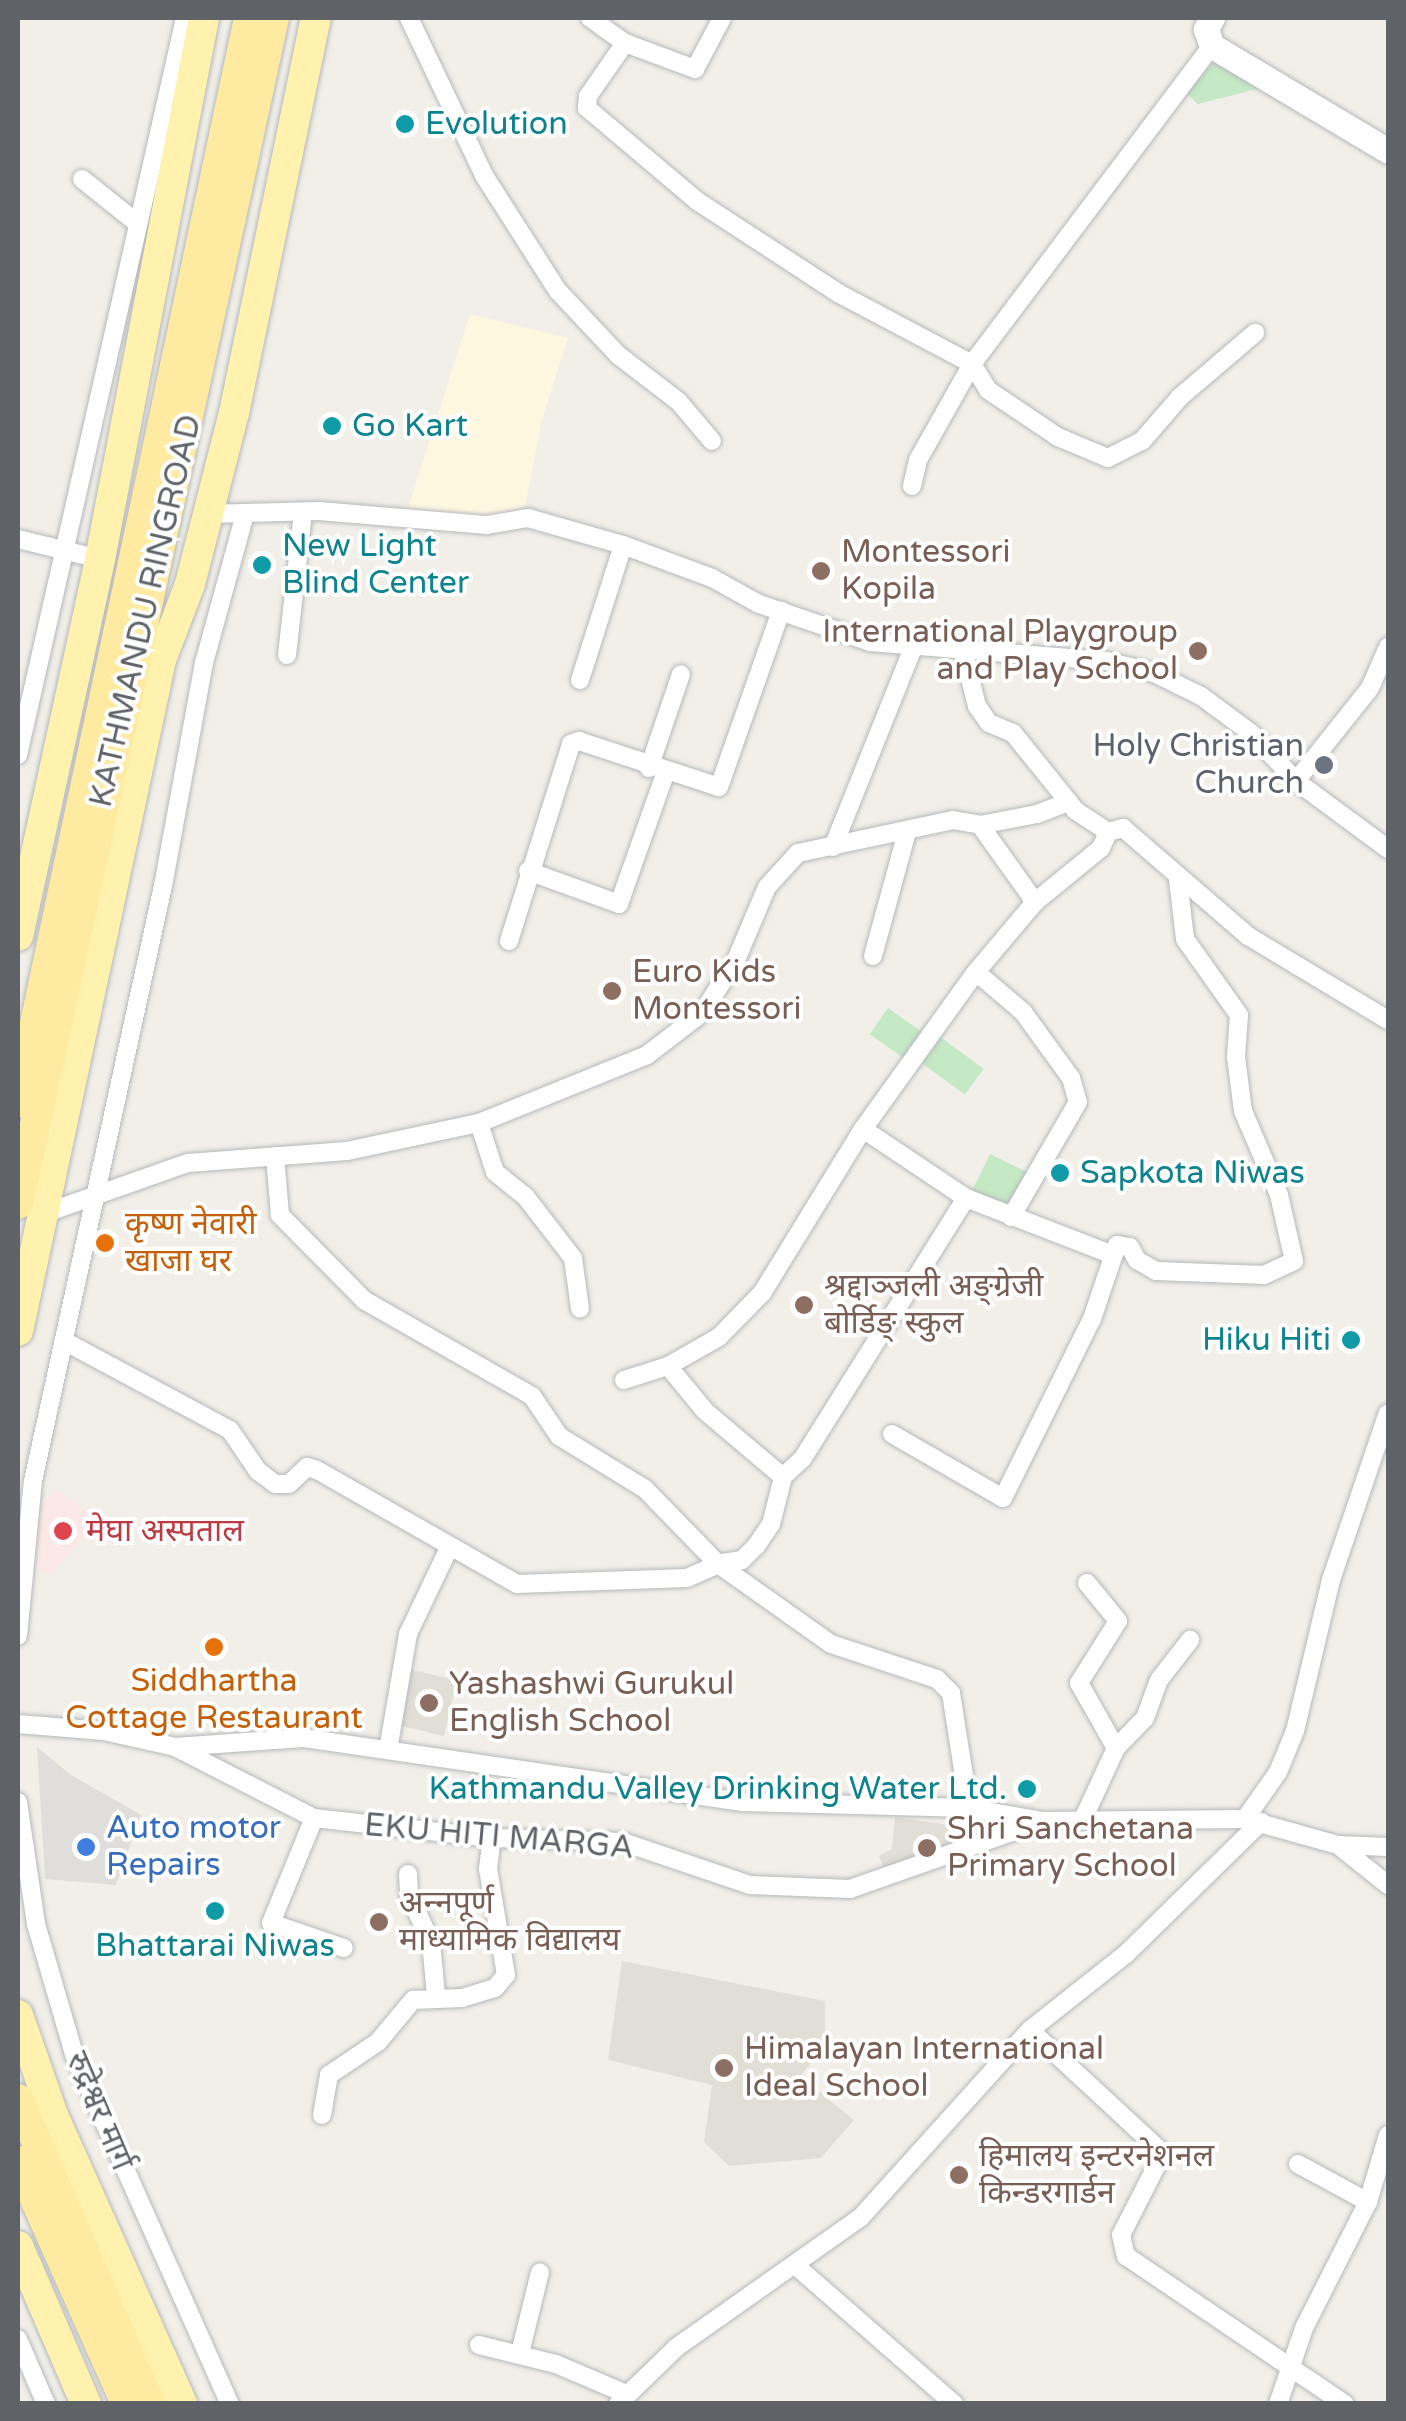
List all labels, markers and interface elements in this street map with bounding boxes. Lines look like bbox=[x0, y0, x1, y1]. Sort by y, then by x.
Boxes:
place label: Evolution bbox=[425, 105, 568, 143]
marker: Evolution bbox=[394, 113, 416, 135]
place label: Go Kart bbox=[352, 407, 468, 445]
street label: KATHMANDU RINGROAD bbox=[82, 411, 210, 811]
marker: Go Kart bbox=[321, 415, 343, 437]
place label: New Light Blind Center bbox=[282, 528, 469, 603]
place label: Montessori Kopila bbox=[841, 534, 1011, 609]
marker: New Light Blind Center bbox=[251, 554, 273, 576]
marker: Montessori Kopila bbox=[810, 560, 832, 582]
place label: International Playgroup and Play School bbox=[822, 614, 1178, 689]
marker: International Playgroup and Play School bbox=[1187, 640, 1209, 662]
place label: Holy Christian Church bbox=[1093, 728, 1304, 803]
marker: Holy Christian Church bbox=[1313, 754, 1335, 776]
place label: Euro Kids Montessori bbox=[632, 954, 802, 1029]
marker: Euro Kids Montessori bbox=[601, 980, 623, 1002]
place label: Sapkota Niwas bbox=[1080, 1154, 1305, 1192]
marker: Sapkota Niwas bbox=[1049, 1162, 1071, 1184]
place label: कृष्ण नेवारी खाजा घर bbox=[125, 1206, 257, 1281]
marker: कृष्ण नेवारी खाजा घर bbox=[94, 1232, 116, 1254]
place label: श्रद्दाञ्जली अङ्‍ग्रेजी बोर्डिङ् स्कुल bbox=[824, 1268, 1043, 1343]
marker: श्रद्दाञ्जली अङ्‍ग्रेजी बोर्डिङ् स्कुल bbox=[793, 1294, 815, 1316]
place label: Hiku Hiti bbox=[1202, 1321, 1331, 1359]
marker: Hiku Hiti bbox=[1340, 1329, 1362, 1351]
place label: मेघा अस्पताल bbox=[86, 1512, 244, 1550]
marker: मेघा अस्पताल bbox=[50, 1518, 76, 1544]
marker: Siddhartha Cottage Restaurant bbox=[203, 1636, 225, 1658]
place label: Siddhartha Cottage Restaurant bbox=[65, 1663, 363, 1738]
place label: Yashashwi Gurukul English School bbox=[449, 1666, 734, 1741]
marker: Yashashwi Gurukul English School bbox=[418, 1692, 440, 1714]
place label: Kathmandu Valley Drinking Water Ltd. bbox=[428, 1770, 1007, 1808]
marker: Kathmandu Valley Drinking Water Ltd. bbox=[1016, 1778, 1038, 1800]
street label: EKU HITI MARGA bbox=[363, 1806, 635, 1868]
place label: Auto motor Repairs bbox=[106, 1810, 281, 1885]
place label: Shri Sanchetana Primary School bbox=[947, 1811, 1194, 1886]
marker: Auto motor Repairs bbox=[75, 1836, 97, 1858]
marker: Shri Sanchetana Primary School bbox=[916, 1837, 938, 1859]
place label: अन्‍नपूर्ण माध्यामिक विद्यालय bbox=[399, 1885, 620, 1960]
marker: Bhattarai Niwas bbox=[204, 1900, 226, 1922]
marker: अन्‍नपूर्ण माध्यामिक विद्यालय bbox=[368, 1911, 390, 1933]
place label: Bhattarai Niwas bbox=[95, 1927, 335, 1965]
place label: Himalayan International Ideal School bbox=[744, 2031, 1104, 2106]
street label: रुद्रेश्वर मार्ग bbox=[57, 2046, 141, 2176]
marker: Himalayan International Ideal School bbox=[713, 2057, 735, 2079]
place label: हिमालय इन्टरनेशनल किन्डरगार्डन bbox=[979, 2138, 1214, 2213]
marker: हिमालय इन्टरनेशनल किन्डरगार्डन bbox=[948, 2164, 970, 2186]

